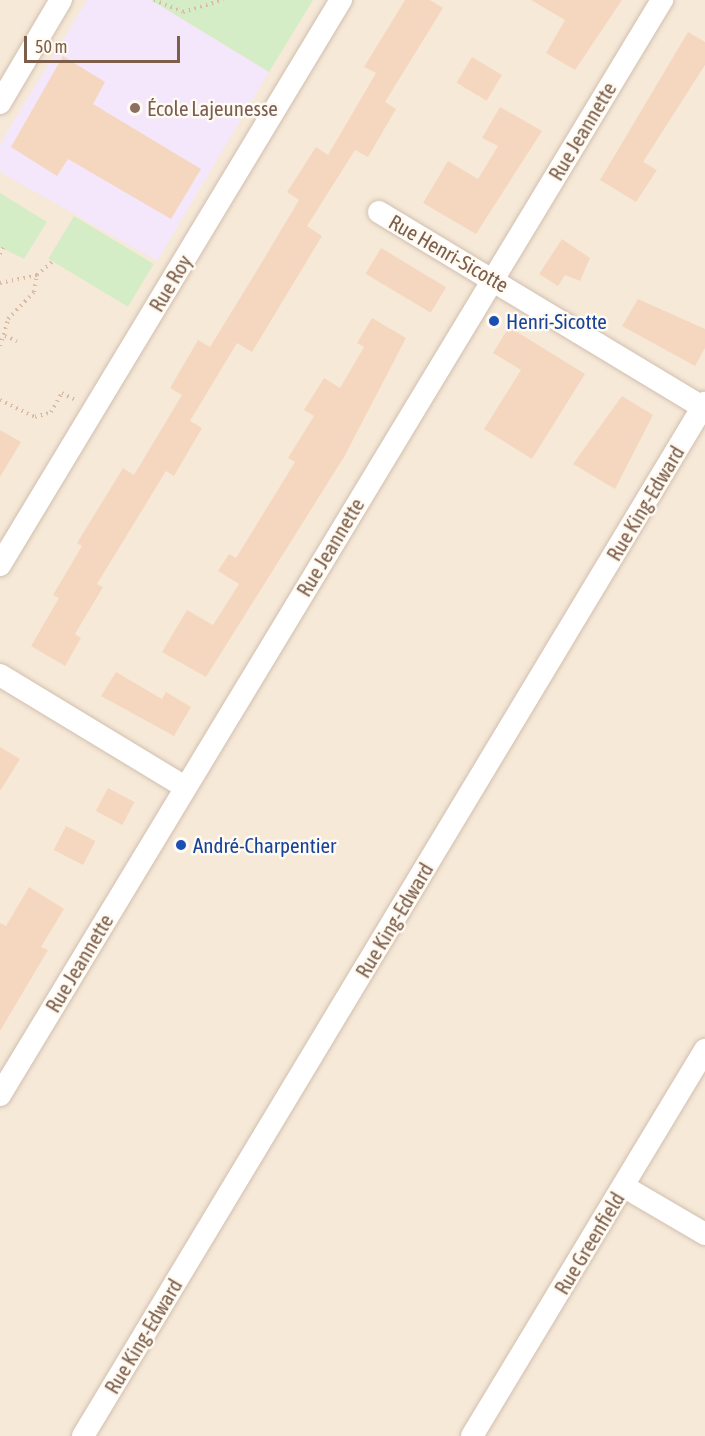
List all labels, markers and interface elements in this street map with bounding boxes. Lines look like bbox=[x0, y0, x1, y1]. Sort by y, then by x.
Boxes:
scale bar bbox=[27, 24, 183, 62]
text: 50 m bbox=[35, 36, 67, 57]
street label: Rue Jeannette bbox=[543, 77, 621, 185]
place label: École Lajeunesse bbox=[147, 95, 278, 121]
marker: École Lajeunesse bbox=[128, 101, 142, 115]
street label: Rue Henri-Sicotte bbox=[385, 209, 513, 297]
street label: Rue Roy bbox=[143, 250, 197, 316]
place label: Henri-Sicotte bbox=[506, 308, 607, 334]
marker: Henri-Sicotte bbox=[487, 314, 501, 328]
street label: Rue King-Edward bbox=[601, 441, 689, 565]
street label: Rue Jeannette bbox=[291, 493, 369, 601]
place label: André-Charpentier bbox=[193, 832, 336, 858]
marker: André-Charpentier bbox=[174, 838, 188, 852]
street label: Rue King-Edward bbox=[350, 858, 438, 982]
street label: Rue Jeannette bbox=[40, 909, 118, 1017]
street label: Rue Greenfield bbox=[549, 1187, 629, 1299]
street label: Rue King-Edward bbox=[99, 1274, 187, 1398]

